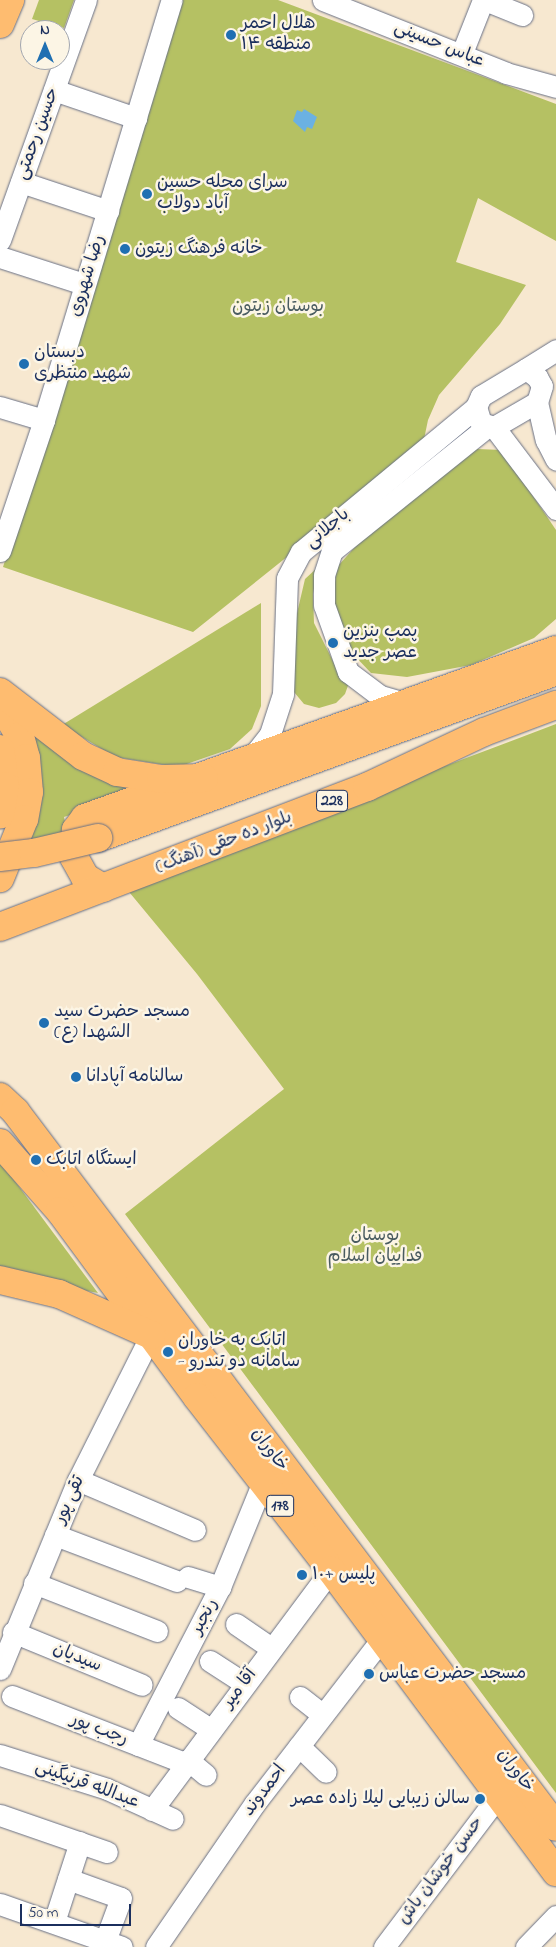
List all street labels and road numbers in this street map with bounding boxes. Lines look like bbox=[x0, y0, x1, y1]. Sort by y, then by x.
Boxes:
street label: عباس حسینی bbox=[391, 17, 487, 73]
street label: حسین رحمتی bbox=[11, 85, 65, 183]
street label: رضا شهروی bbox=[65, 232, 111, 320]
street label: باجلانی bbox=[301, 504, 355, 554]
road number: 228 bbox=[316, 788, 348, 814]
street label: بلوار ده حقی (آهنگ) bbox=[153, 807, 295, 879]
street label: خاوران bbox=[246, 1424, 292, 1476]
street label: تقی پور bbox=[50, 1473, 90, 1527]
road number: 178 bbox=[265, 1492, 295, 1520]
street label: رنجبر bbox=[187, 1595, 223, 1639]
street label: سیدیان bbox=[49, 1638, 105, 1678]
street label: آقا میر bbox=[218, 1665, 262, 1713]
street label: رجب پور bbox=[67, 1709, 131, 1751]
street label: خاوران bbox=[492, 1745, 538, 1797]
street label: عبدالله قرنیگینی bbox=[32, 1756, 142, 1814]
street label: احمدوند bbox=[239, 1761, 291, 1821]
street label: حسن خوشان باش bbox=[393, 1813, 489, 1929]

